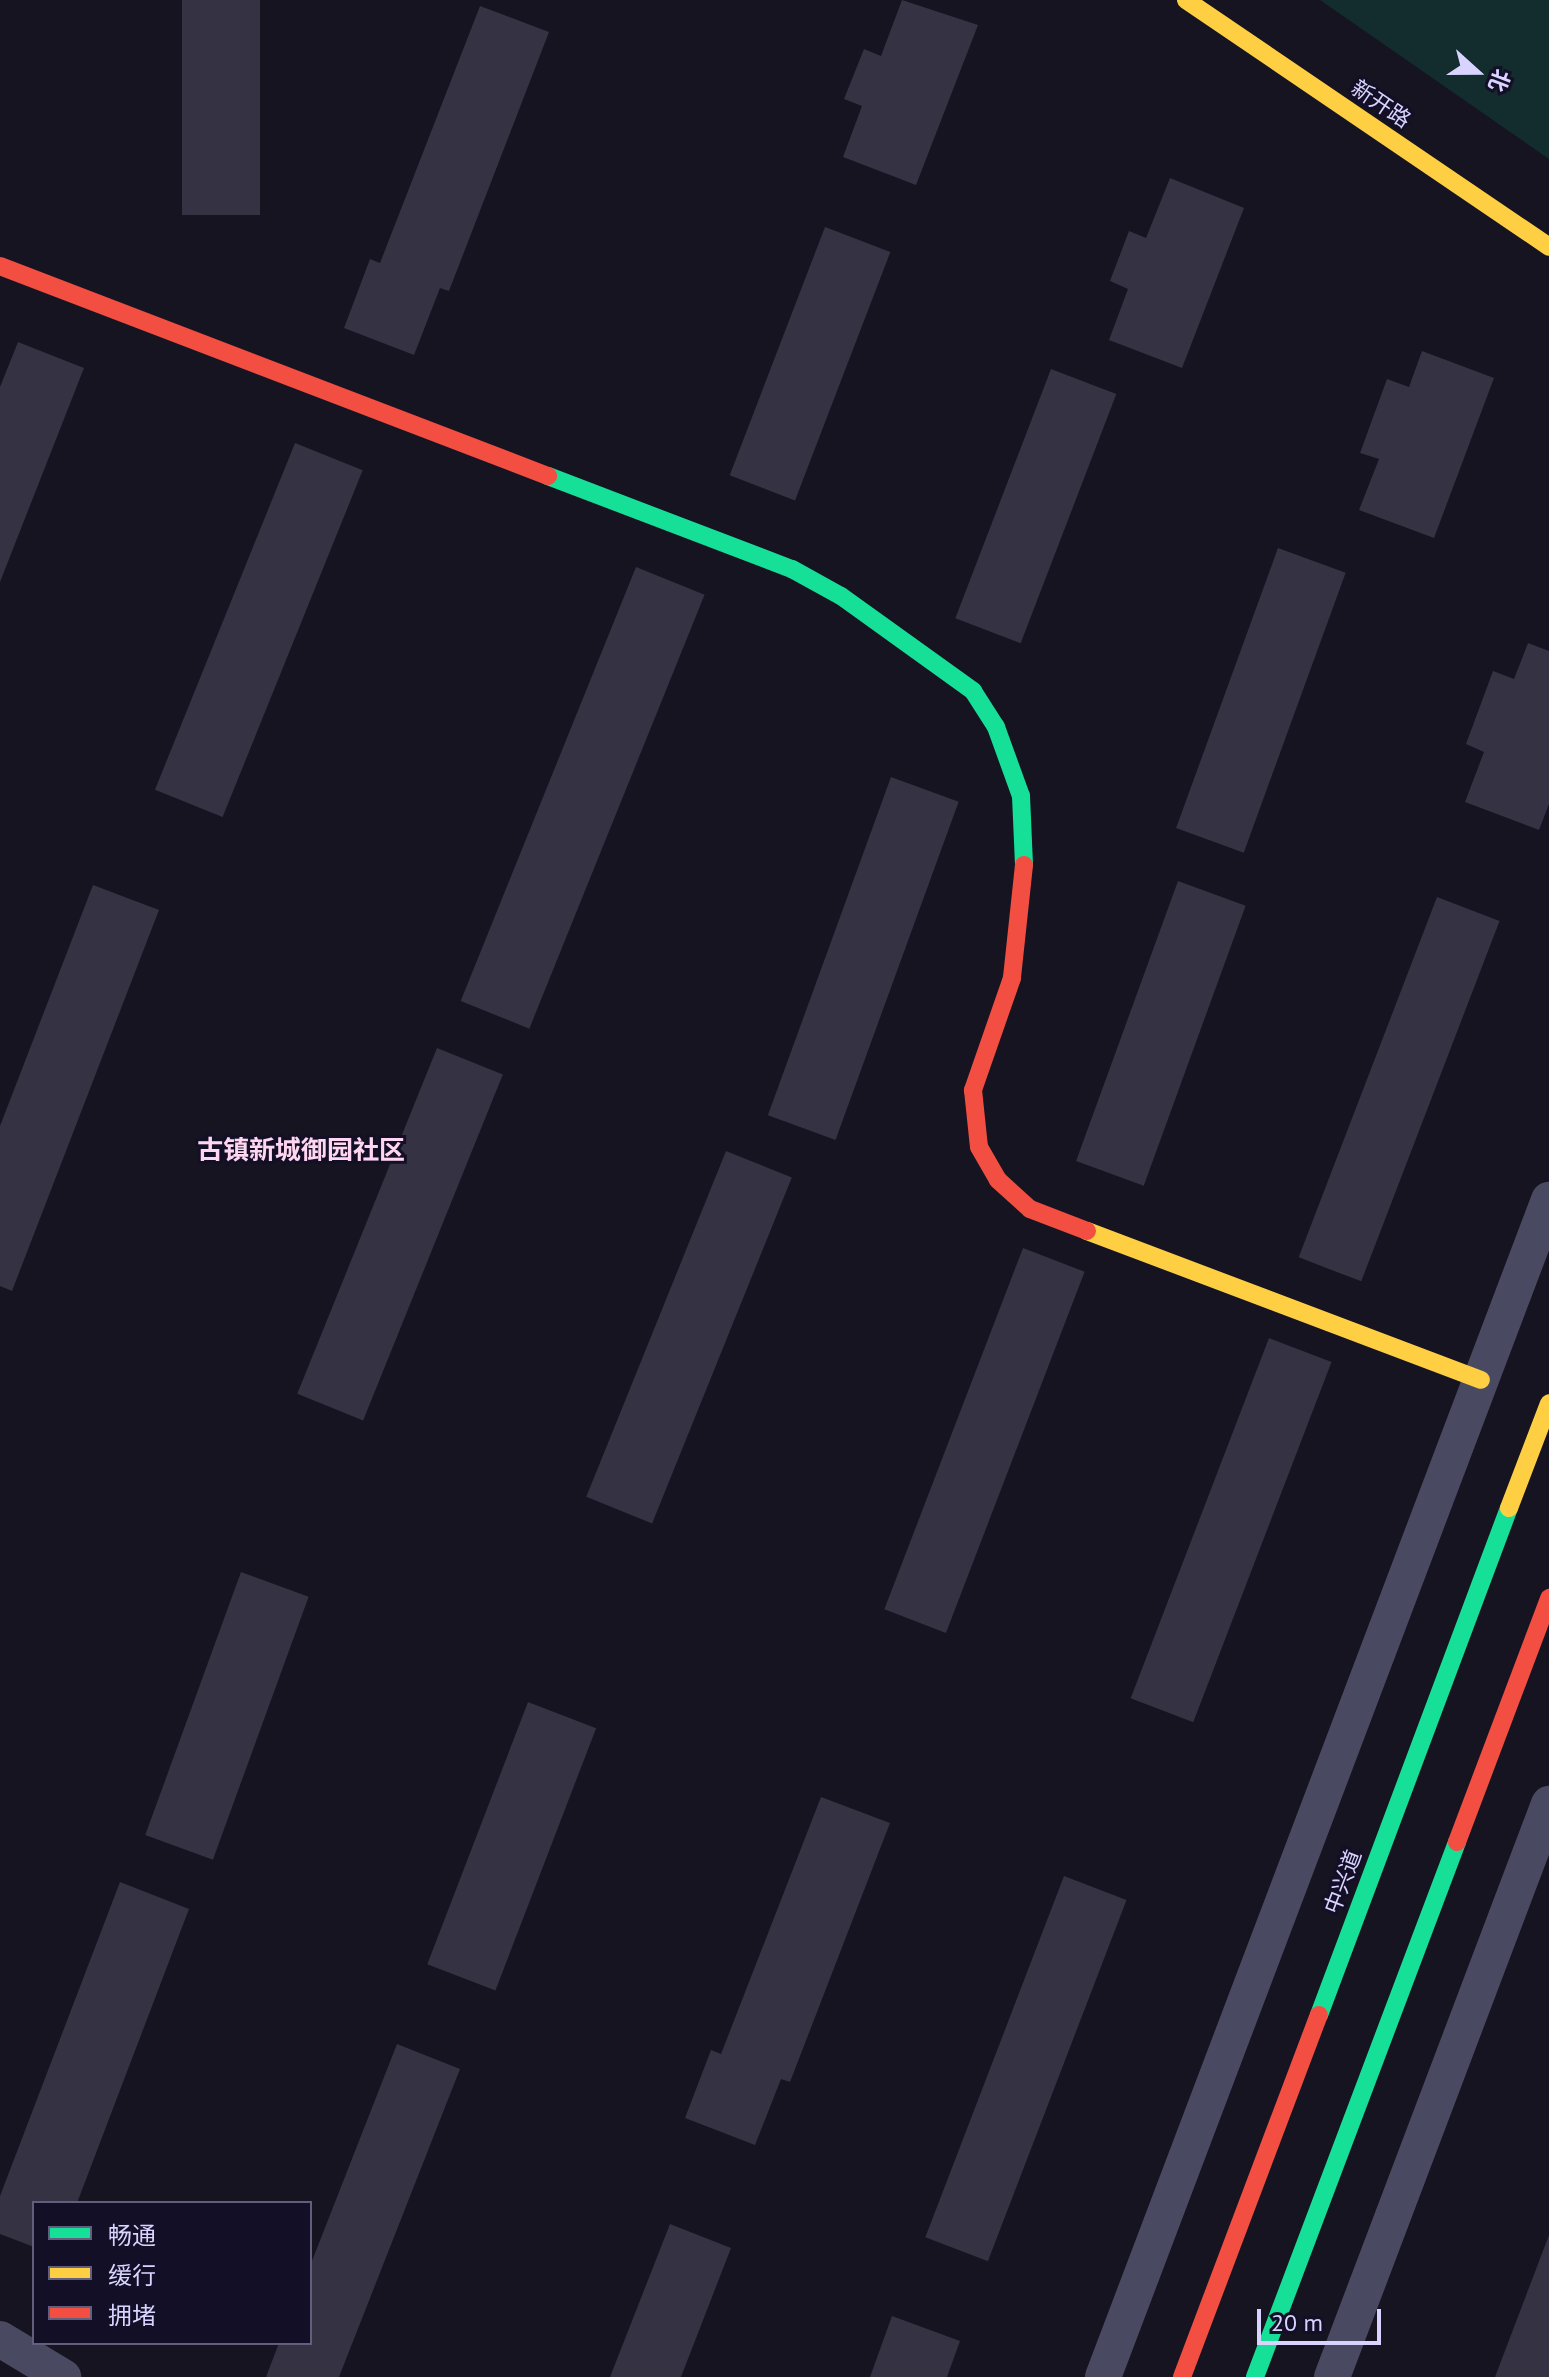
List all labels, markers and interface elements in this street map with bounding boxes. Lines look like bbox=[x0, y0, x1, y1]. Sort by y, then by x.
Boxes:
north arrow bbox=[1437, 32, 1517, 112]
text: 北 bbox=[1482, 65, 1516, 96]
street label: 新开路 bbox=[1346, 75, 1416, 133]
district label: 古镇新城御园社区 bbox=[197, 1134, 405, 1166]
street label: 中兴道 bbox=[1319, 1846, 1367, 1918]
legend bbox=[32, 2201, 312, 2345]
text: 畅通 bbox=[108, 2220, 156, 2251]
text: 缓行 bbox=[108, 2260, 156, 2291]
scale bar bbox=[1261, 2293, 1385, 2343]
text: 拥堵 bbox=[108, 2300, 156, 2331]
text: 20 m bbox=[1271, 2307, 1323, 2338]

